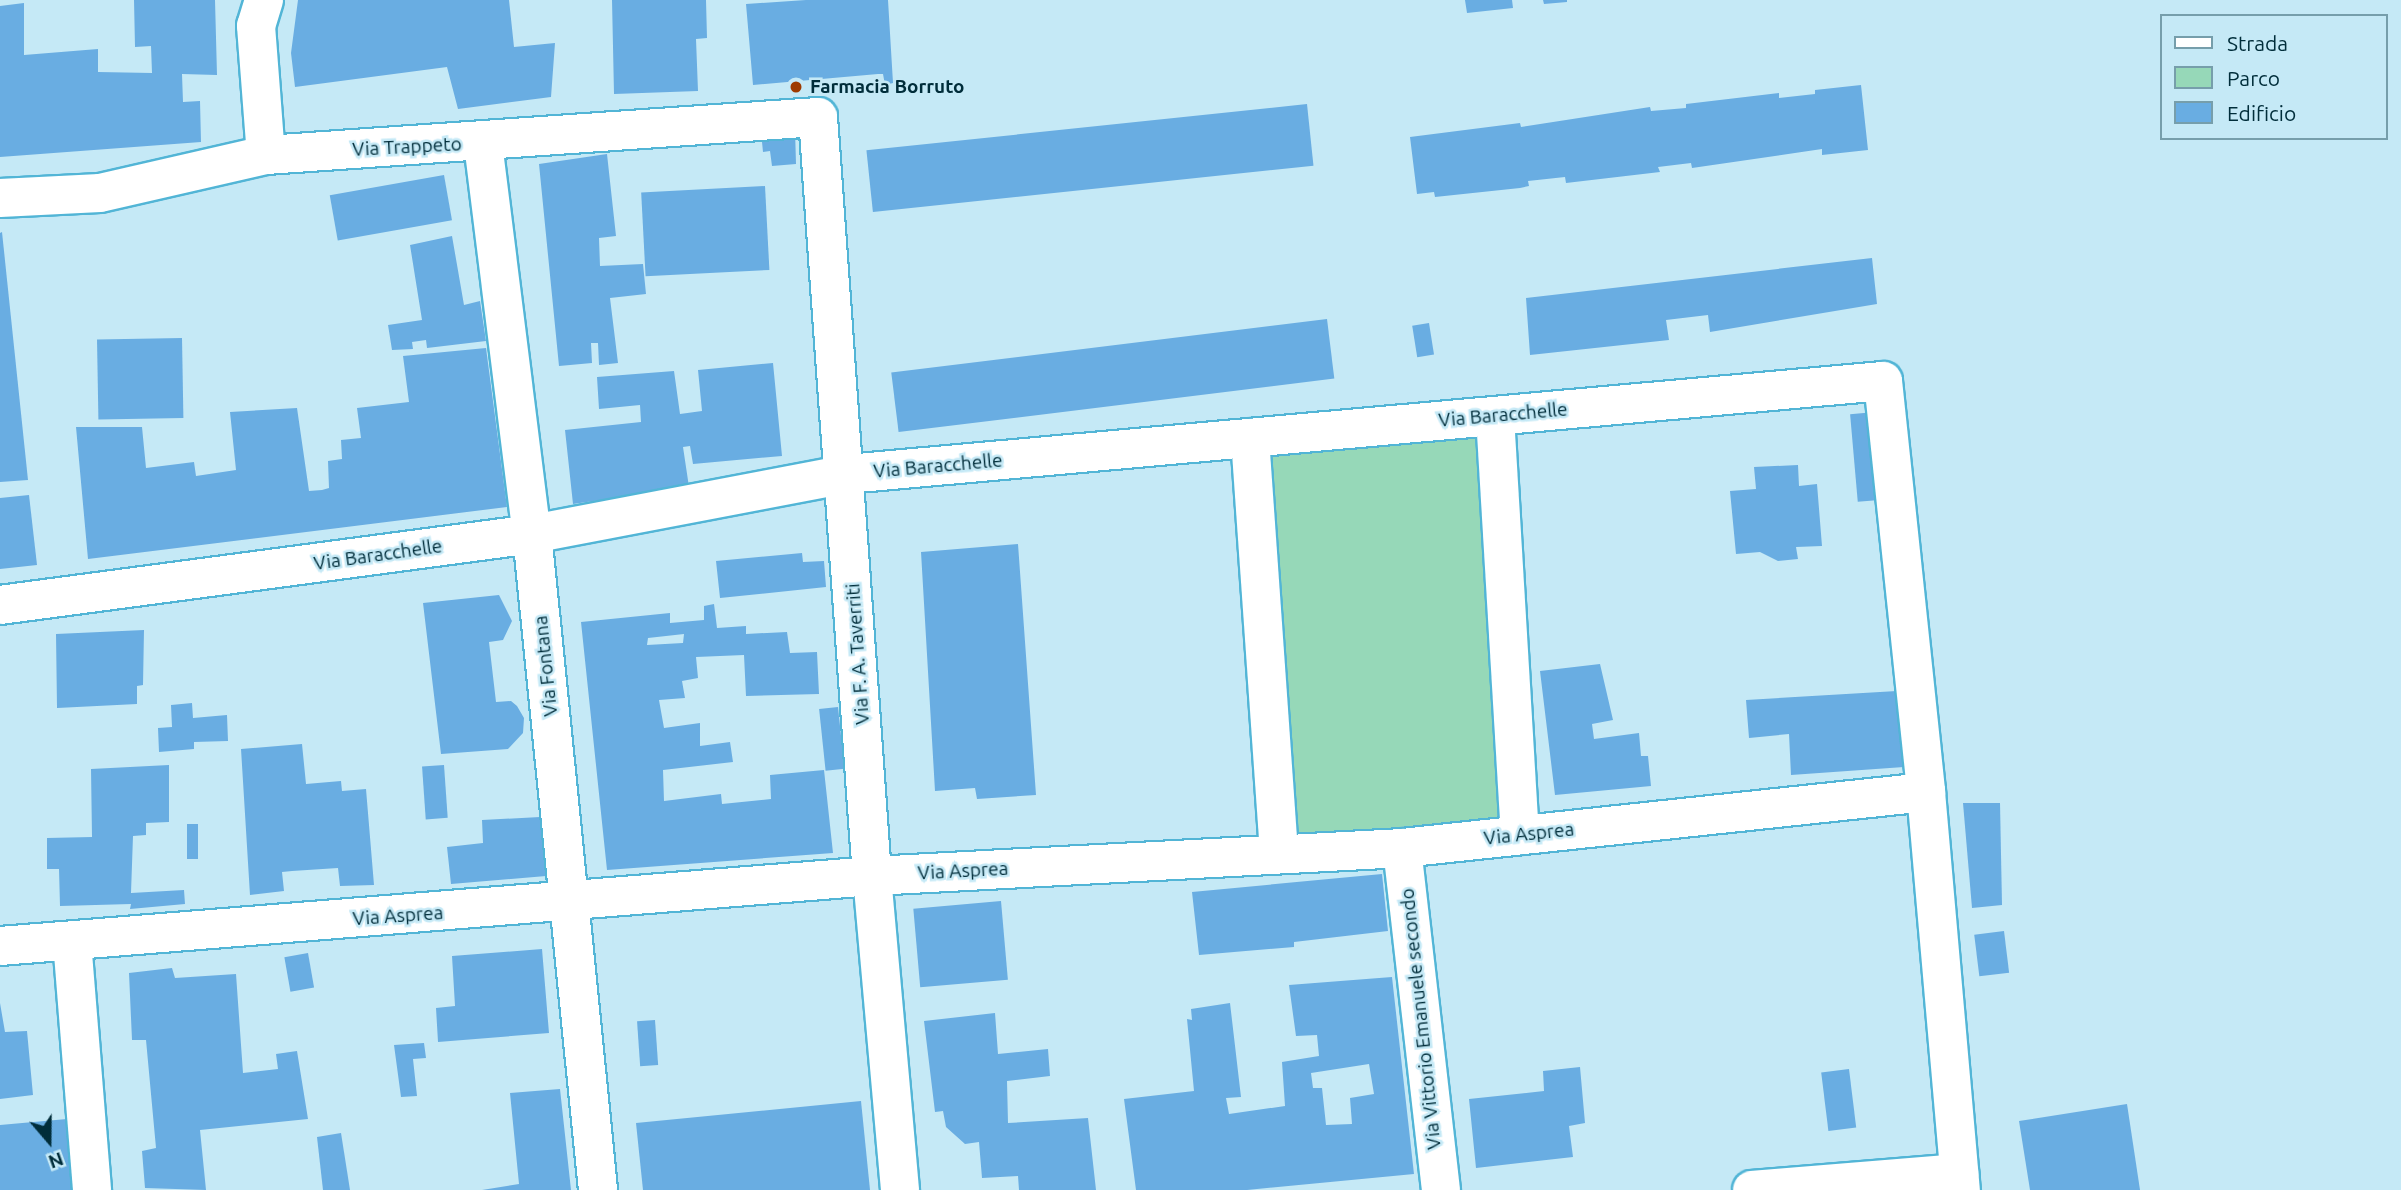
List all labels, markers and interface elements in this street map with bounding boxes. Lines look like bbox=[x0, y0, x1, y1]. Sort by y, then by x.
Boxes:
legend bbox=[2160, 14, 2387, 140]
text: Strada bbox=[2227, 31, 2288, 55]
text: Parco bbox=[2227, 66, 2280, 90]
place label: Farmacia Borruto bbox=[810, 76, 965, 98]
marker: Farmacia Borruto bbox=[788, 79, 804, 95]
text: Edificio bbox=[2227, 101, 2296, 125]
street label: Via Trappeto bbox=[352, 133, 462, 161]
street label: Via Baracchelle bbox=[1437, 398, 1569, 432]
street label: Via Baracchelle bbox=[872, 449, 1004, 483]
street label: Via Baracchelle bbox=[312, 535, 444, 575]
street label: Via F. A. Taverriti bbox=[842, 583, 874, 725]
street label: Via Fontana bbox=[529, 615, 563, 717]
street label: Via Asprea bbox=[1483, 818, 1575, 850]
street label: Via Asprea bbox=[917, 857, 1009, 885]
street label: Via Vittorio Emanuele secondo bbox=[1396, 887, 1446, 1151]
street label: Via Asprea bbox=[352, 901, 444, 931]
north arrow bbox=[14, 1106, 84, 1176]
text: N bbox=[46, 1148, 67, 1173]

